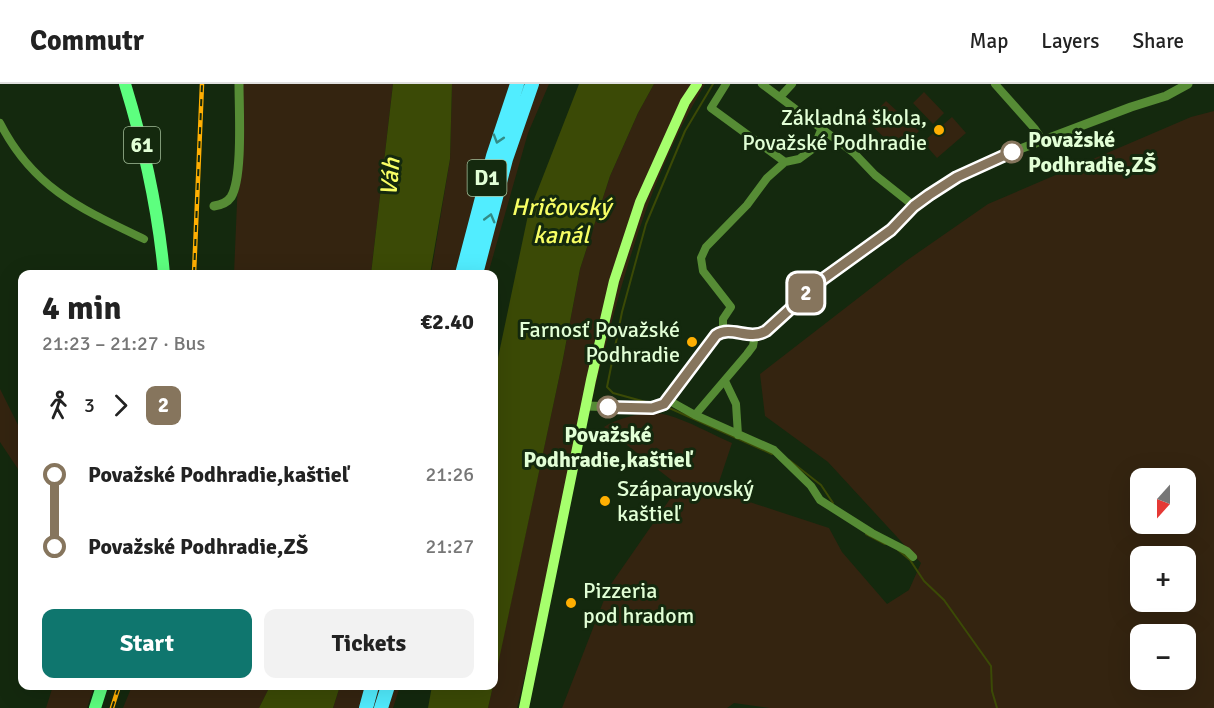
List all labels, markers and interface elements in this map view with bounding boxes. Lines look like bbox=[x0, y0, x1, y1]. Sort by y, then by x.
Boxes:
text: Commutr bbox=[30, 24, 144, 58]
text: Map bbox=[970, 28, 1008, 54]
text: Layers bbox=[1041, 28, 1099, 54]
text: Share bbox=[1132, 28, 1184, 54]
place label: Základná škola, Považské Podhradie bbox=[742, 104, 927, 156]
marker: Základná škola, Považské Podhradie bbox=[932, 123, 946, 137]
place label: Považské Podhradie,ZŠ bbox=[1028, 126, 1156, 178]
road number: 61 bbox=[124, 127, 160, 163]
one-way arrow bbox=[493, 133, 505, 144]
marker: Považské Podhradie,ZŠ bbox=[1001, 141, 1023, 163]
water label: Váh bbox=[373, 156, 407, 197]
road number: D1 bbox=[468, 160, 506, 196]
water label: Hričovský kanál bbox=[511, 192, 614, 250]
one-way arrow bbox=[483, 213, 496, 223]
line badge: 2 bbox=[786, 274, 826, 312]
text: 2 bbox=[800, 280, 812, 306]
text: 4 min bbox=[42, 288, 122, 329]
text: €2.40 bbox=[420, 308, 474, 335]
place label: Farnosť Považské Podhradie bbox=[519, 316, 680, 368]
text: 21:23 – 21:27 · Bus bbox=[42, 331, 205, 356]
marker: Farnosť Považské Podhradie bbox=[685, 335, 699, 349]
icon: walk bbox=[42, 389, 75, 422]
icon: forward bbox=[104, 389, 137, 422]
text: 2 bbox=[158, 392, 169, 418]
text: 3 bbox=[84, 393, 95, 418]
marker: Považské Podhradie,kaštieľ bbox=[597, 396, 619, 418]
place label: Považské Podhradie,kaštieľ bbox=[523, 421, 694, 473]
text: Považské Podhradie,kaštieľ bbox=[88, 461, 350, 488]
text: 21:26 bbox=[425, 462, 474, 487]
north arrow bbox=[1130, 468, 1196, 534]
map controls bbox=[1130, 468, 1196, 690]
place label: Száparayovský kaštieľ bbox=[617, 475, 755, 527]
marker: Száparayovský kaštieľ bbox=[598, 494, 612, 508]
text: Považské Podhradie,ZŠ bbox=[88, 533, 308, 560]
text: 21:27 bbox=[425, 534, 474, 559]
button: + bbox=[1130, 546, 1196, 612]
place label: Pizzeria pod hradom bbox=[583, 577, 694, 629]
marker: Pizzeria pod hradom bbox=[564, 596, 578, 610]
button: Start bbox=[42, 609, 252, 678]
button: Tickets bbox=[264, 609, 474, 678]
button: − bbox=[1130, 624, 1196, 690]

